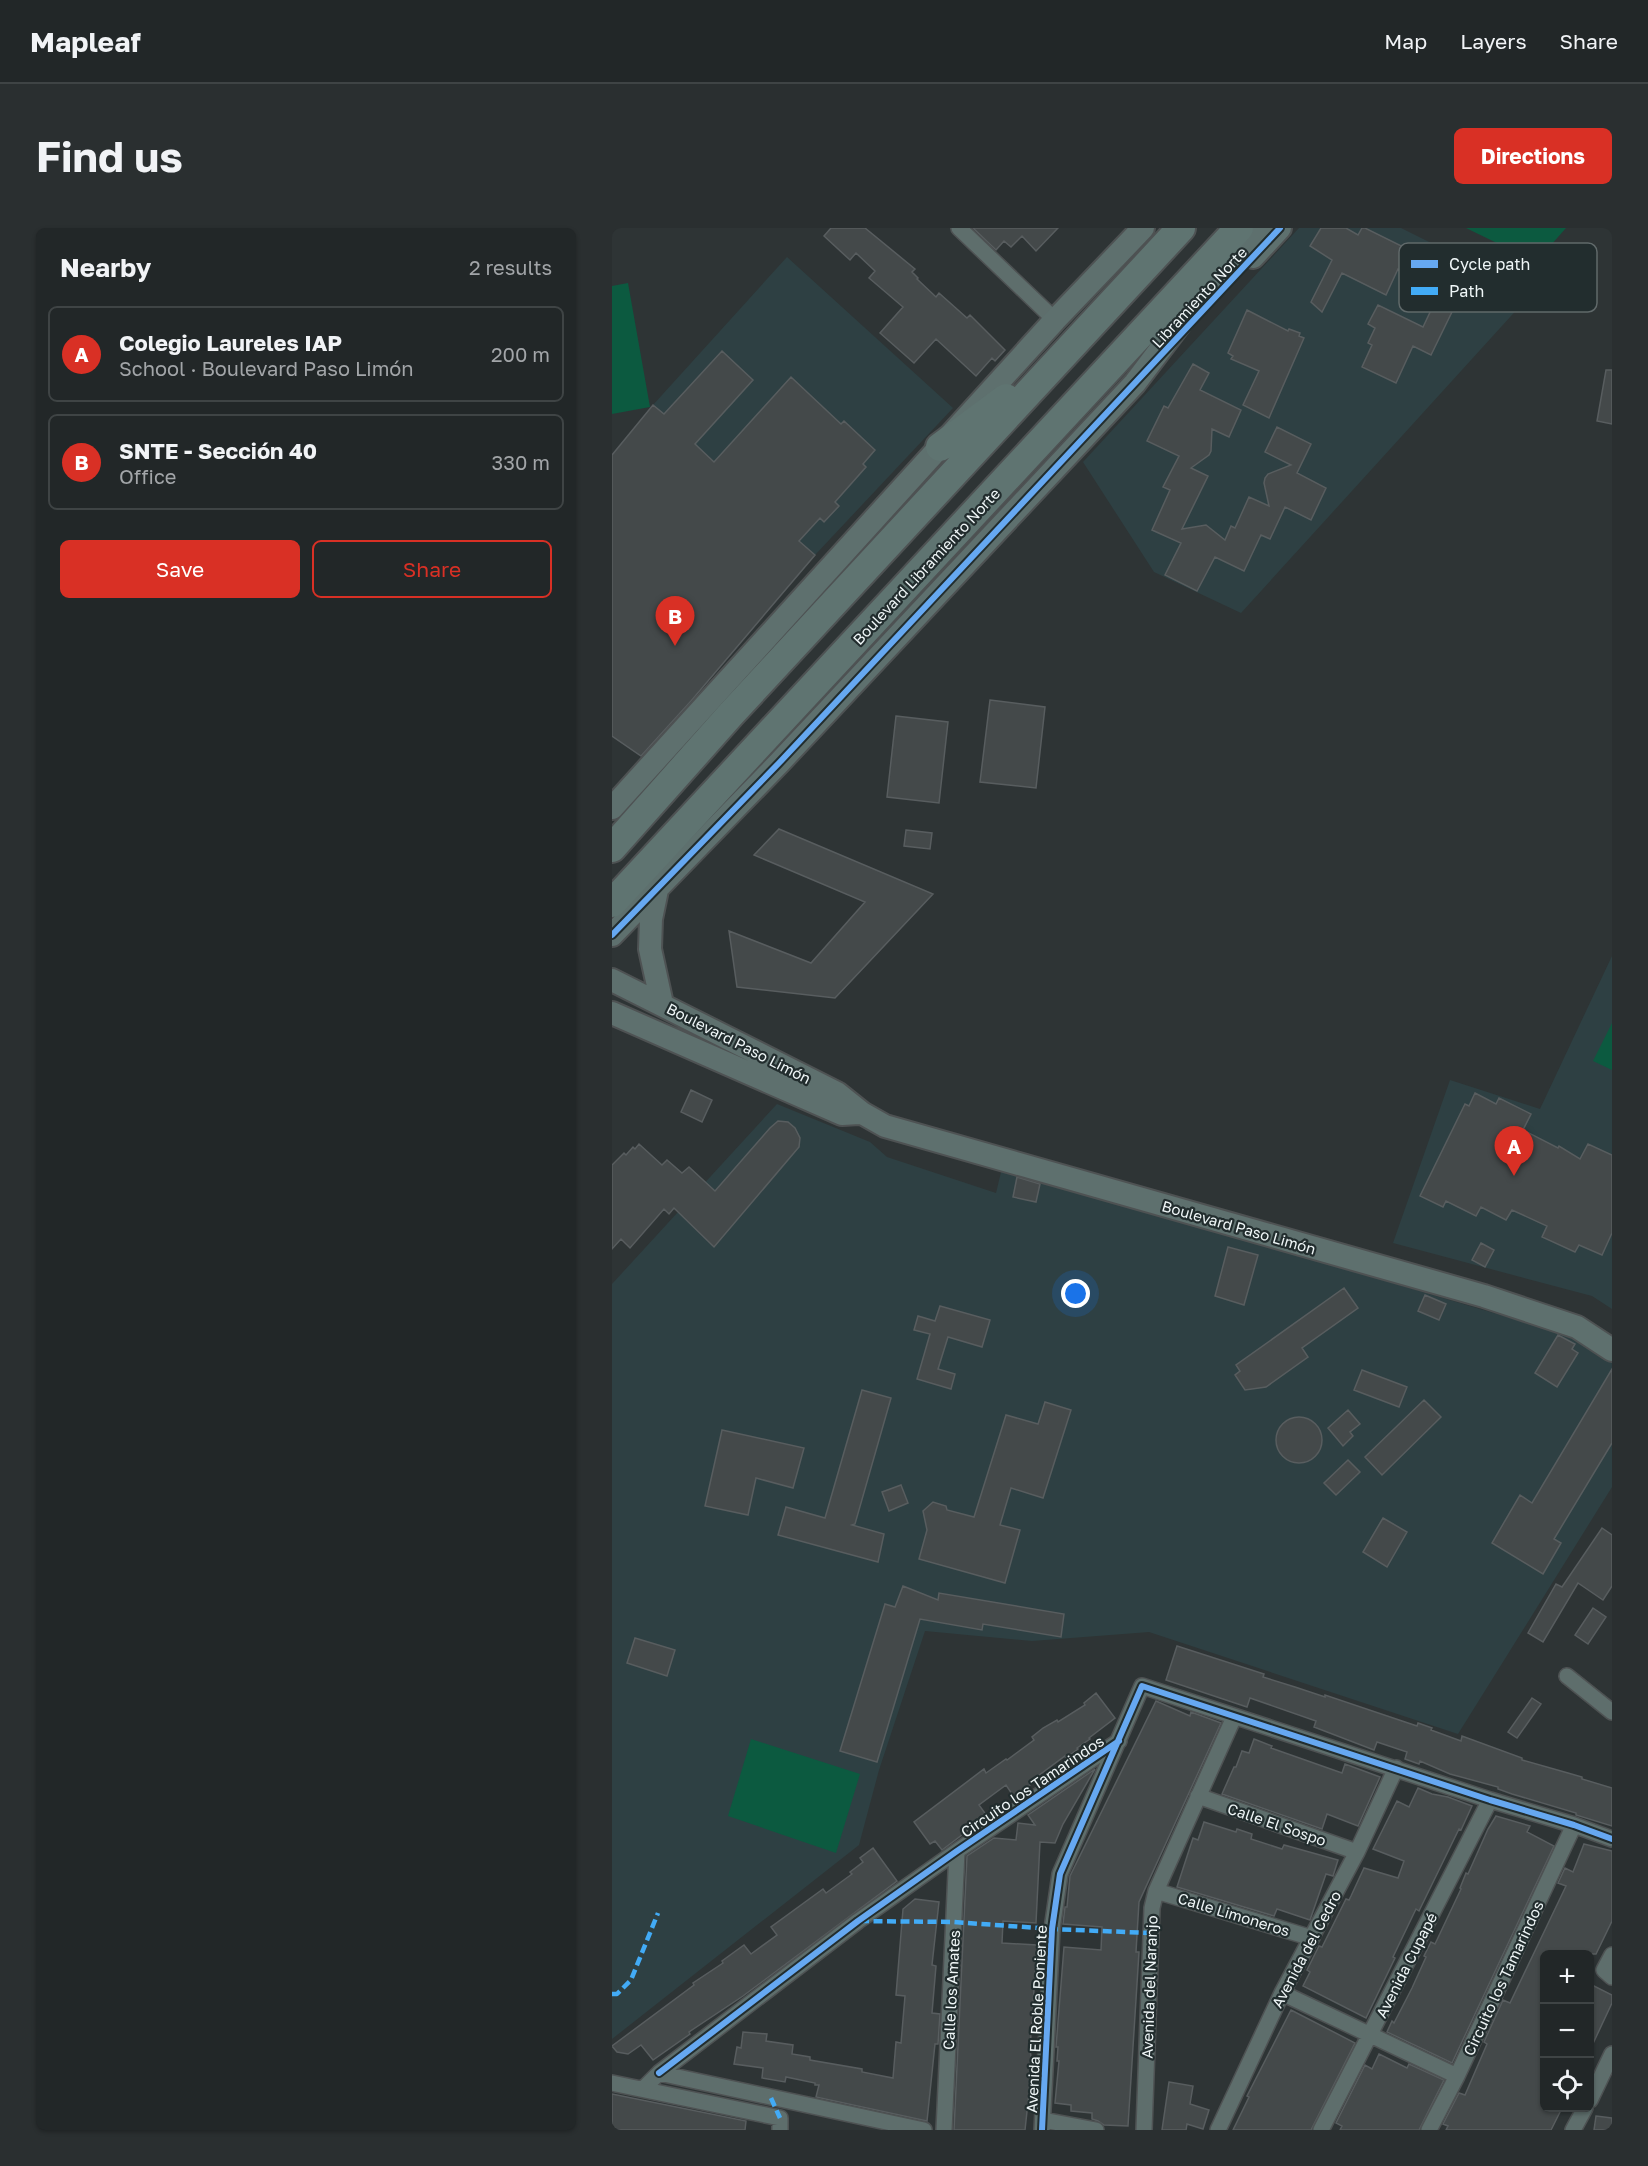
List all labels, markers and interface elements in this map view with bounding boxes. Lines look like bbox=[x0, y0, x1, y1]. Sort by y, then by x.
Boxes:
text: Mapleaf bbox=[30, 25, 141, 58]
text: Map bbox=[1384, 28, 1427, 54]
text: Layers bbox=[1460, 28, 1527, 54]
text: Share bbox=[1560, 28, 1618, 54]
button: Directions bbox=[1454, 128, 1612, 184]
text: Find us bbox=[36, 131, 183, 181]
street label: Libramiento Norte bbox=[1148, 243, 1250, 351]
legend bbox=[1399, 243, 1597, 312]
text: Nearby bbox=[60, 252, 151, 283]
text: Cycle path bbox=[1449, 254, 1530, 274]
text: 2 results bbox=[469, 255, 552, 279]
text: Path bbox=[1449, 281, 1484, 301]
text: Colegio Laureles IAP bbox=[119, 329, 342, 356]
text: A bbox=[74, 342, 89, 366]
text: 200 m bbox=[491, 342, 550, 366]
text: School · Boulevard Paso Limón bbox=[119, 356, 414, 380]
text: SNTE - Sección 40 bbox=[119, 437, 317, 464]
text: B bbox=[74, 450, 89, 474]
text: 330 m bbox=[492, 450, 550, 474]
text: Office bbox=[119, 464, 176, 488]
street label: Boulevard Libramiento Norte bbox=[849, 484, 1003, 648]
button: Save bbox=[60, 540, 300, 598]
button: Share bbox=[312, 540, 552, 598]
pin: B bbox=[656, 596, 694, 646]
street label: Boulevard Paso Limón bbox=[664, 999, 814, 1087]
pin: A bbox=[1494, 1126, 1534, 1176]
street label: Boulevard Paso Limón bbox=[1160, 1196, 1318, 1258]
your location bbox=[1061, 1279, 1090, 1308]
street label: Circuito los Tamarindos bbox=[957, 1731, 1107, 1841]
street label: Calle El Sospo bbox=[1225, 1799, 1329, 1849]
street label: Avenida del Cedro bbox=[1268, 1887, 1344, 2011]
street label: Calle Limoneros bbox=[1176, 1888, 1292, 1940]
street label: Circuito los Tamarindos bbox=[1459, 1898, 1547, 2058]
street label: Avenida Cupapé bbox=[1372, 1909, 1440, 2021]
street label: Avenida del Naranjo bbox=[1138, 1915, 1160, 2059]
street label: Avenida El Roble Poniente bbox=[1022, 1924, 1050, 2113]
street label: Calle los Amates bbox=[939, 1929, 963, 2051]
map controls bbox=[1540, 1950, 1594, 2112]
button: + bbox=[1540, 1950, 1594, 2004]
button: − bbox=[1540, 2004, 1594, 2058]
button: locate bbox=[1540, 2058, 1594, 2112]

